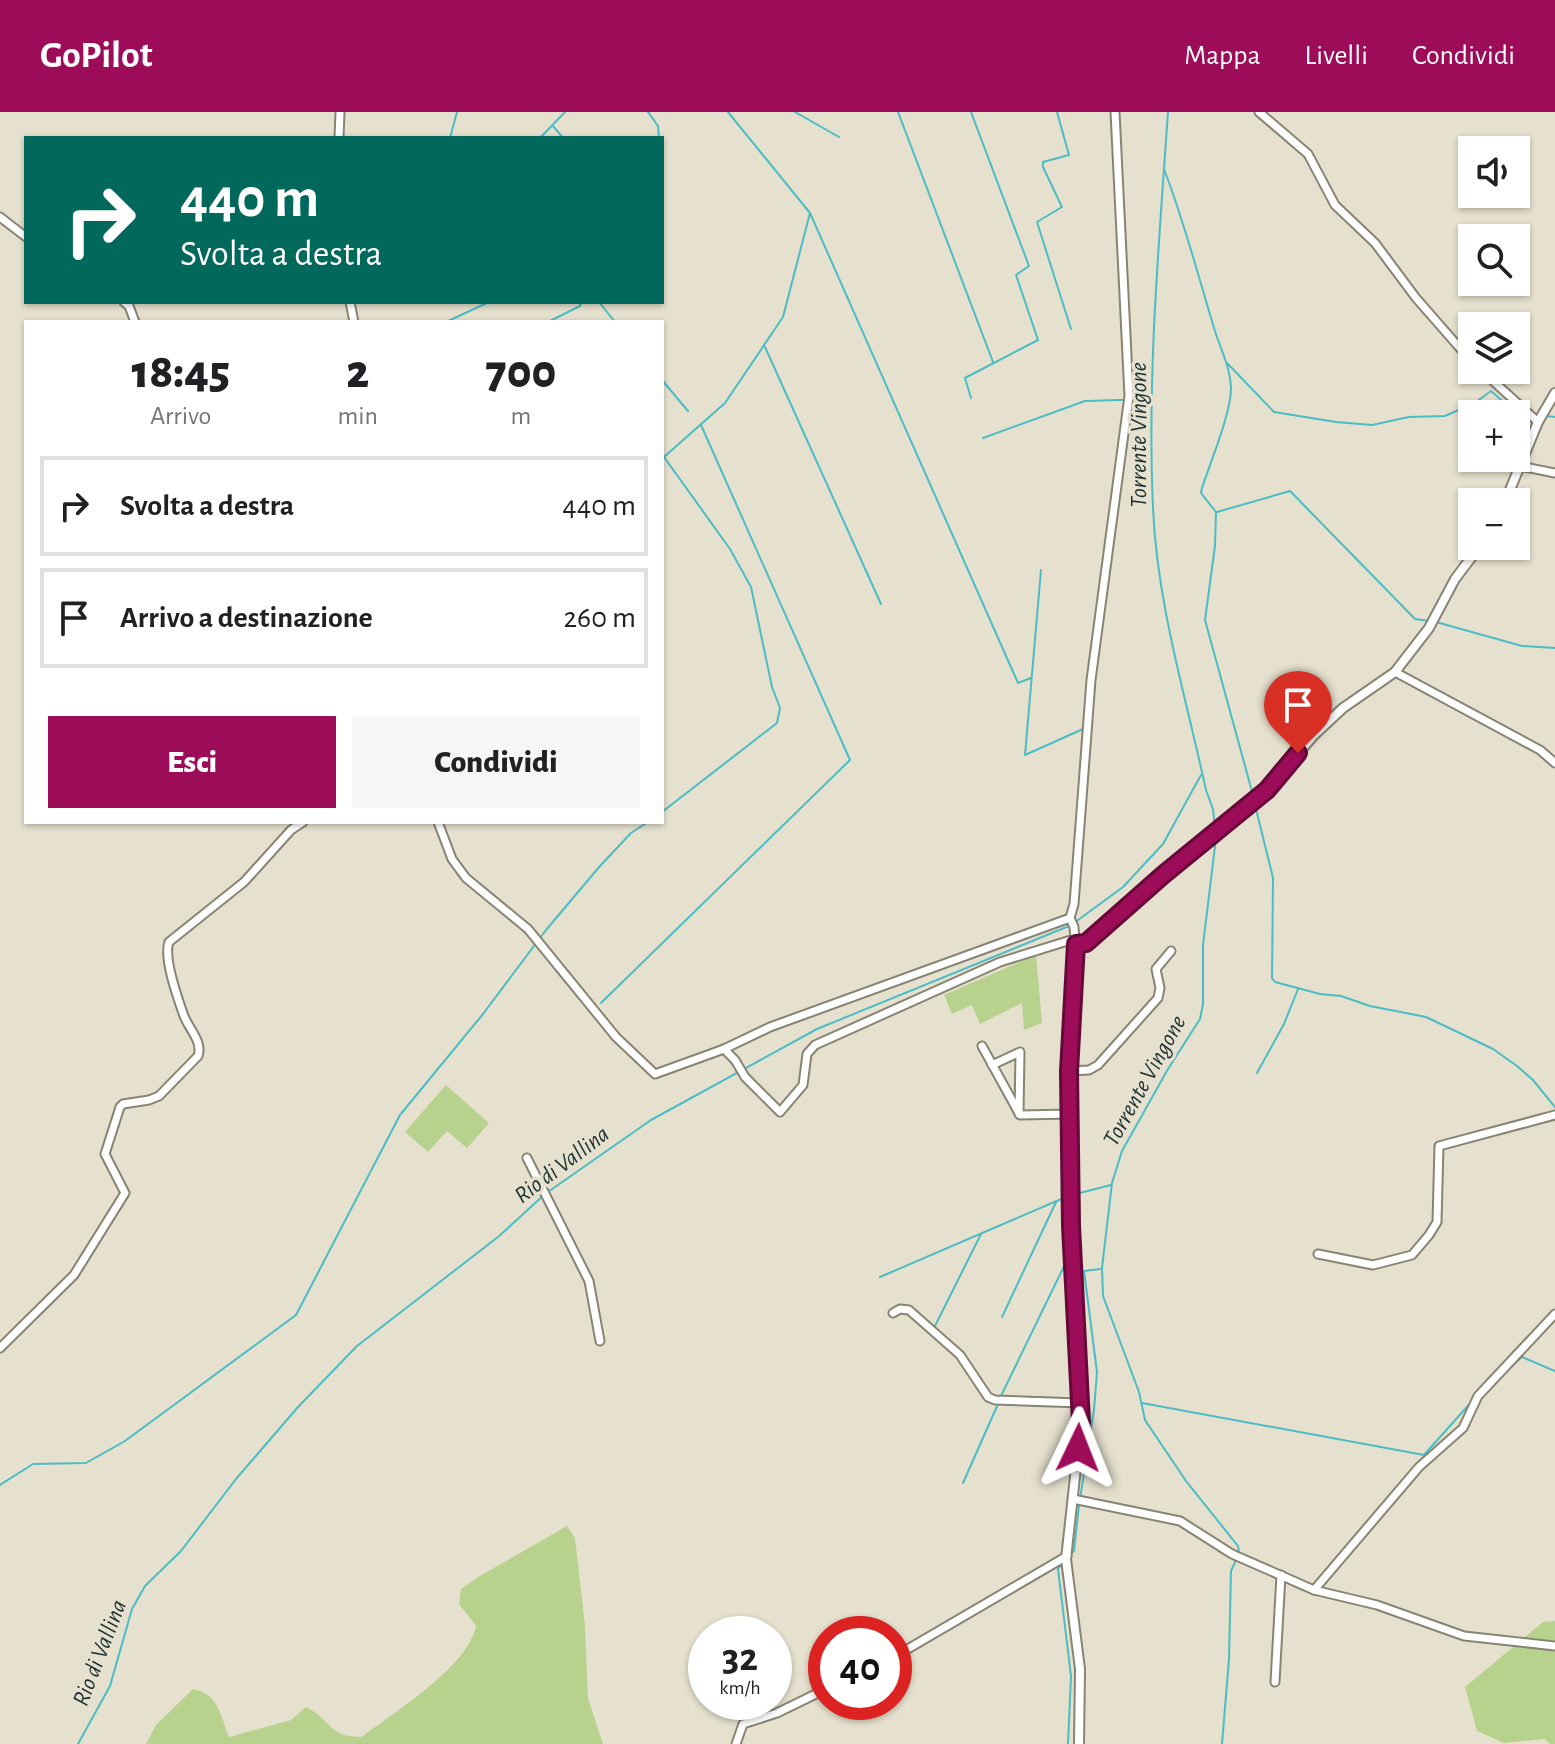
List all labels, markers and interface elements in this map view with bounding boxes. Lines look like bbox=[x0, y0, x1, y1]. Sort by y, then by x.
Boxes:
text: GoPilot bbox=[40, 37, 153, 75]
text: Mappa bbox=[1184, 42, 1261, 70]
text: Livelli bbox=[1305, 42, 1368, 70]
text: Condividi bbox=[1412, 42, 1515, 70]
map controls bbox=[1458, 136, 1530, 560]
button: sound bbox=[1458, 136, 1530, 208]
icon: right bbox=[48, 168, 152, 272]
text: 440 m bbox=[180, 171, 319, 227]
button: search bbox=[1458, 224, 1530, 296]
text: Svolta a destra bbox=[180, 236, 382, 272]
button: layers bbox=[1458, 312, 1530, 384]
text: 18:45 bbox=[132, 349, 230, 397]
text: 2 bbox=[346, 349, 369, 397]
text: 700 bbox=[486, 349, 556, 397]
water label: Torrente Vingone bbox=[1127, 362, 1151, 508]
button: + bbox=[1458, 400, 1530, 472]
text: Arrivo bbox=[150, 403, 211, 429]
text: min bbox=[338, 403, 378, 429]
text: m bbox=[511, 403, 531, 429]
icon: right bbox=[52, 484, 96, 528]
button: − bbox=[1458, 488, 1530, 560]
text: Svolta a destra bbox=[120, 491, 294, 521]
text: 440 m bbox=[562, 491, 636, 521]
icon: arrive bbox=[52, 596, 96, 640]
text: Arrivo a destinazione bbox=[120, 603, 373, 633]
text: 260 m bbox=[563, 603, 636, 633]
pin bbox=[1264, 671, 1332, 753]
icon: arrive bbox=[1276, 683, 1320, 727]
button: Esci bbox=[48, 716, 336, 808]
button: Condividi bbox=[352, 716, 640, 808]
water label: Torrente Vingone bbox=[1099, 1012, 1191, 1150]
water label: Rio di Vallina bbox=[510, 1122, 614, 1208]
position arrow bbox=[1036, 1406, 1120, 1490]
water label: Rio di Vallina bbox=[69, 1597, 131, 1709]
speed limit sign: 40 bbox=[808, 1616, 912, 1720]
text: 32 bbox=[722, 1638, 758, 1678]
text: km/h bbox=[719, 1678, 761, 1698]

